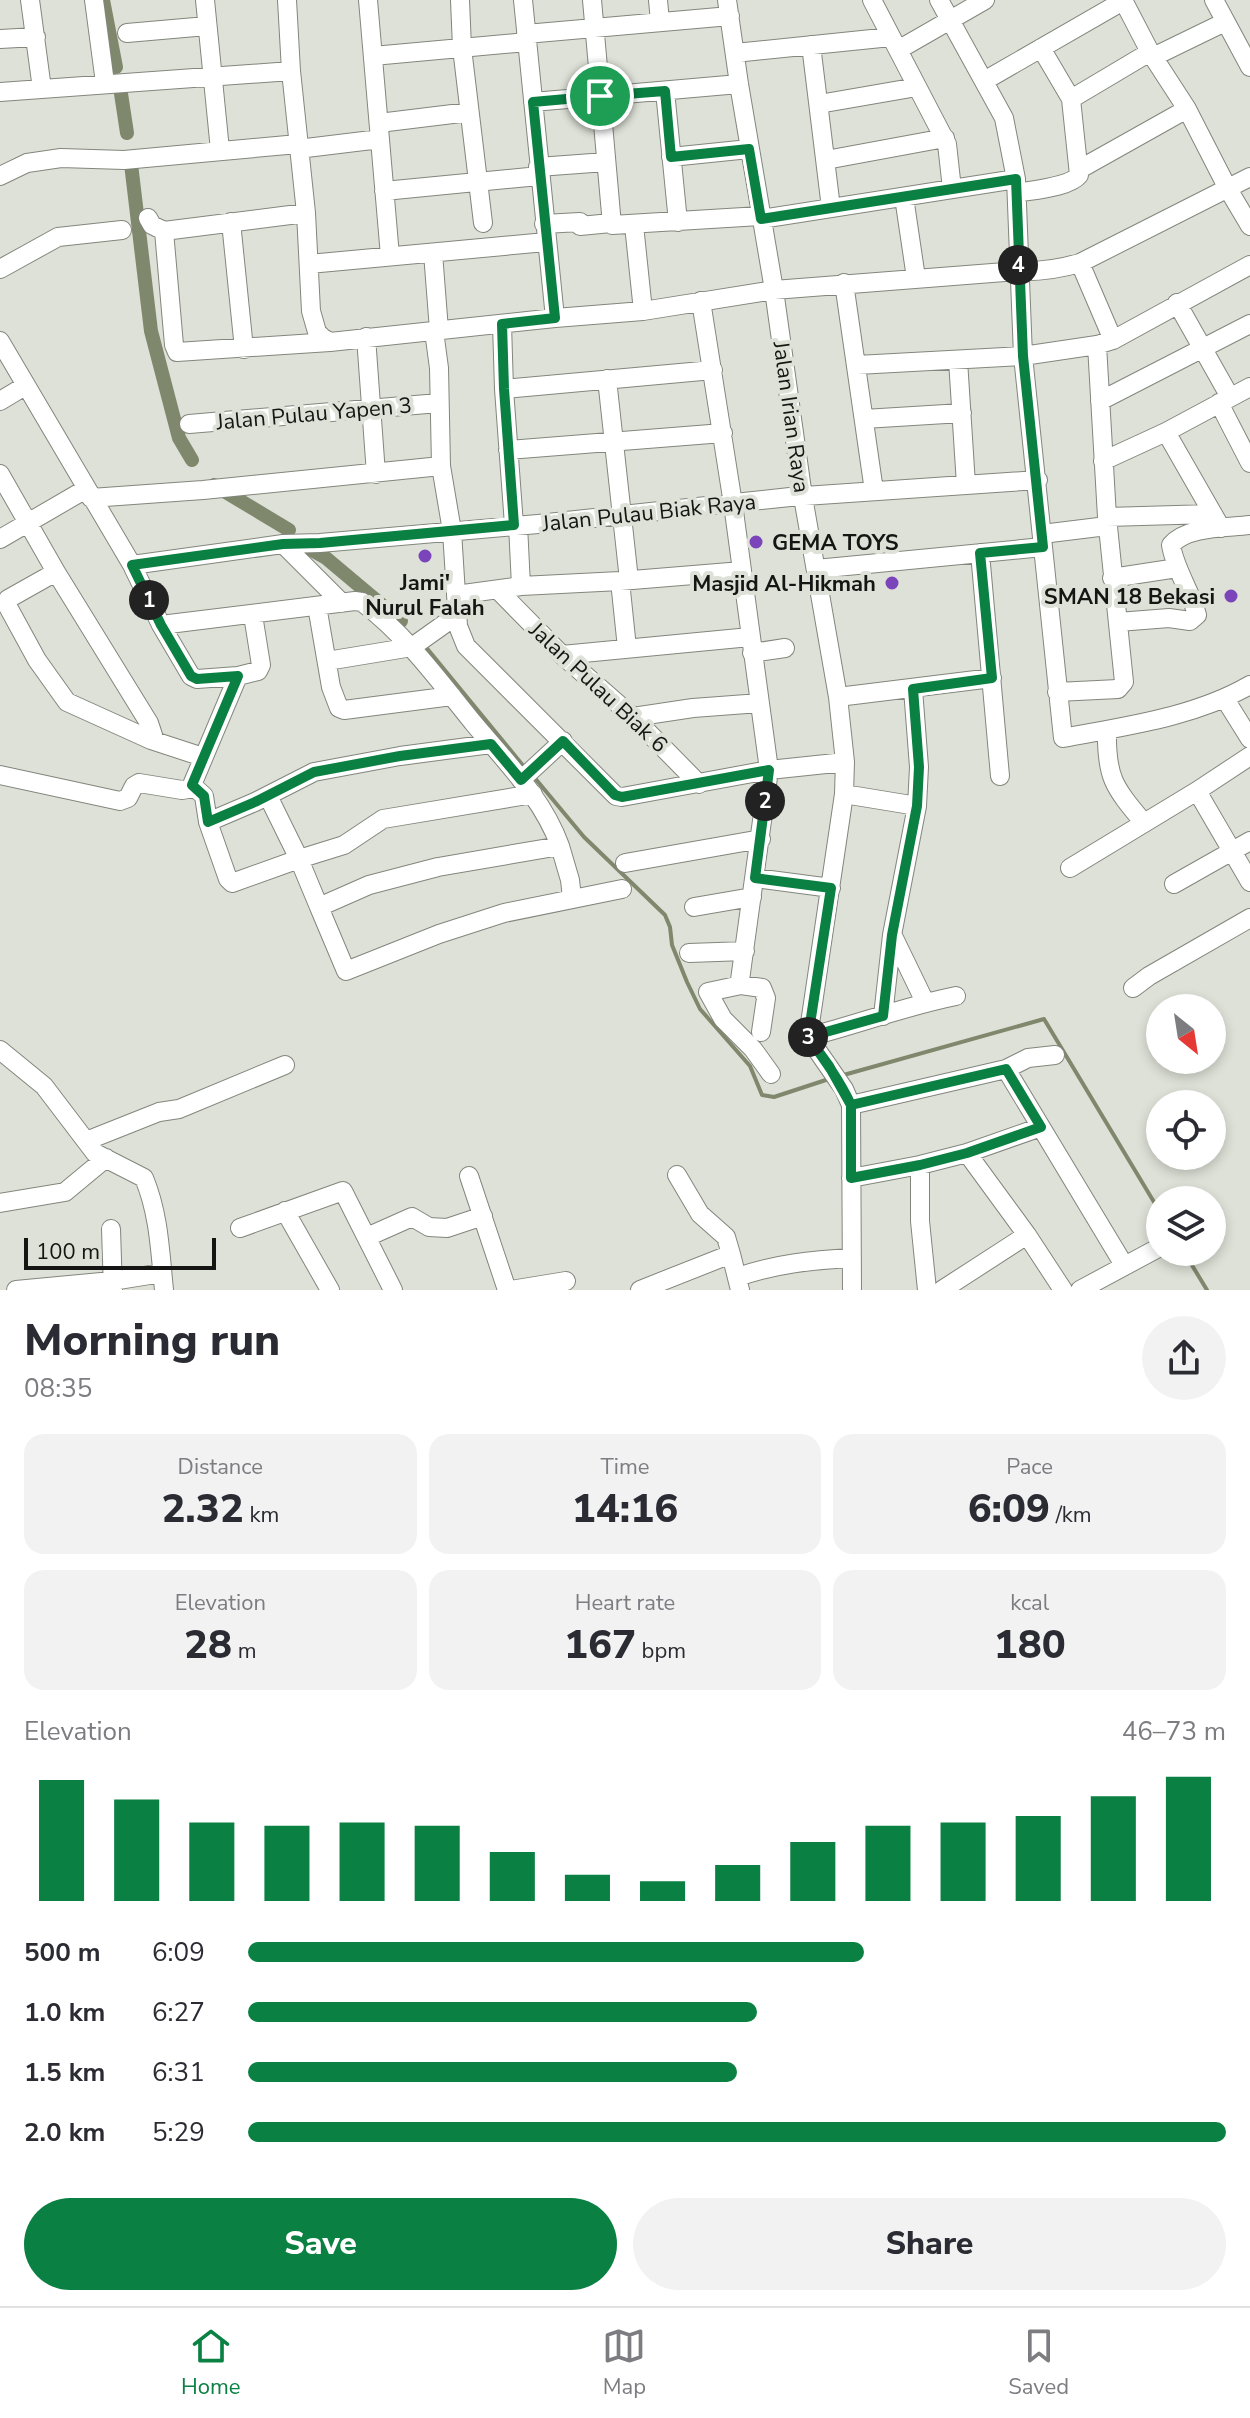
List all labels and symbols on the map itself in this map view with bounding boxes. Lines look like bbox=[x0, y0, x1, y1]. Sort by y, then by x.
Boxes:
pin bbox=[566, 62, 634, 130]
pin: 4 bbox=[998, 245, 1038, 285]
street label: Jalan Irian Raya bbox=[765, 339, 816, 495]
street label: Jalan Pulau Yapen 3 bbox=[214, 390, 413, 438]
street label: Jalan Pulau Biak Raya bbox=[540, 487, 757, 539]
place label: GEMA TOYS bbox=[772, 528, 899, 558]
marker: GEMA TOYS bbox=[747, 533, 765, 551]
marker: Jami' Nurul Falah bbox=[416, 547, 434, 565]
place label: Jami' Nurul Falah bbox=[365, 568, 485, 623]
place label: Masjid Al-Hikmah bbox=[692, 569, 876, 599]
marker: Masjid Al-Hikmah bbox=[883, 574, 901, 592]
pin: 1 bbox=[129, 580, 169, 620]
place label: SMAN 18 Bekasi bbox=[1044, 582, 1215, 612]
marker: SMAN 18 Bekasi bbox=[1222, 587, 1240, 605]
street label: Jalan Pulau Biak 6 bbox=[522, 615, 674, 760]
pin: 2 bbox=[745, 781, 785, 821]
north arrow bbox=[1146, 994, 1226, 1074]
pin: 3 bbox=[788, 1017, 828, 1057]
scale bar bbox=[24, 1234, 216, 1270]

